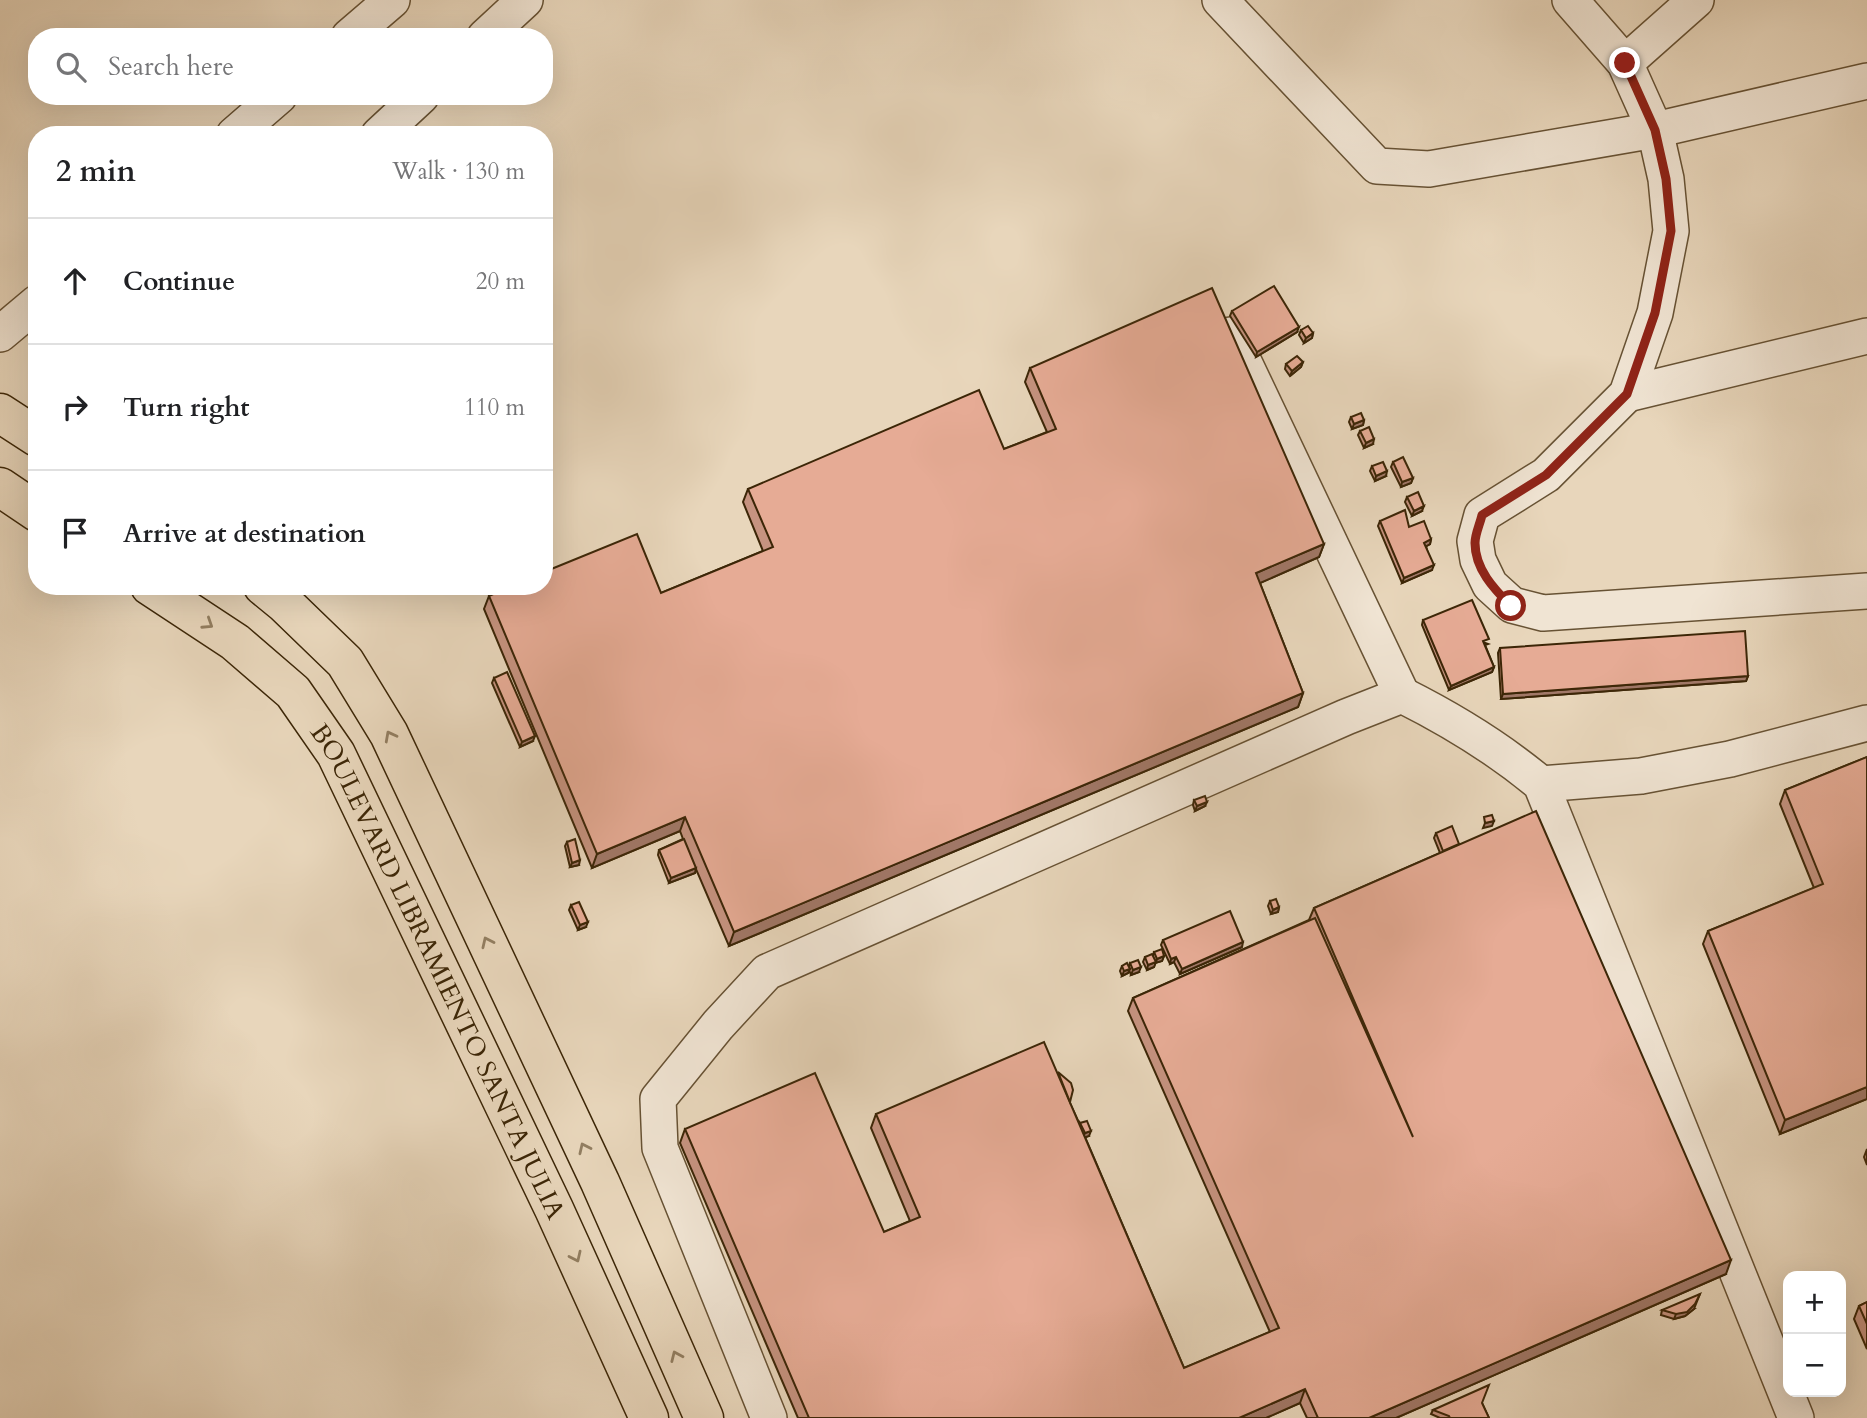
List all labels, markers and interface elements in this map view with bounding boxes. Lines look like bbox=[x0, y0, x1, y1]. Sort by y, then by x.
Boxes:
search box bbox=[28, 28, 553, 105]
route end bbox=[1609, 47, 1640, 78]
icon: search bbox=[52, 48, 90, 86]
text: Search here bbox=[108, 49, 234, 84]
text: 2 min bbox=[56, 151, 136, 192]
text: Walk · 130 m bbox=[392, 156, 525, 187]
icon: ahead bbox=[56, 262, 94, 300]
text: Continue bbox=[123, 264, 235, 299]
text: 20 m bbox=[476, 266, 525, 297]
icon: right bbox=[56, 388, 94, 426]
text: Turn right bbox=[123, 390, 250, 425]
text: 110 m bbox=[464, 392, 525, 423]
icon: arrive bbox=[56, 514, 94, 552]
text: Arrive at destination bbox=[123, 516, 366, 551]
route start bbox=[1495, 590, 1526, 621]
one-way arrow bbox=[200, 615, 213, 628]
street label: BOULEVARD LIBRAMIENTO SANTA JULIA bbox=[302, 717, 574, 1225]
one-way arrow bbox=[384, 731, 398, 743]
one-way arrow bbox=[481, 937, 495, 949]
one-way arrow bbox=[578, 1143, 592, 1155]
one-way arrow bbox=[568, 1250, 582, 1262]
map controls bbox=[1783, 1271, 1846, 1397]
button: + bbox=[1783, 1271, 1846, 1334]
button: − bbox=[1783, 1334, 1846, 1397]
one-way arrow bbox=[670, 1350, 684, 1363]

